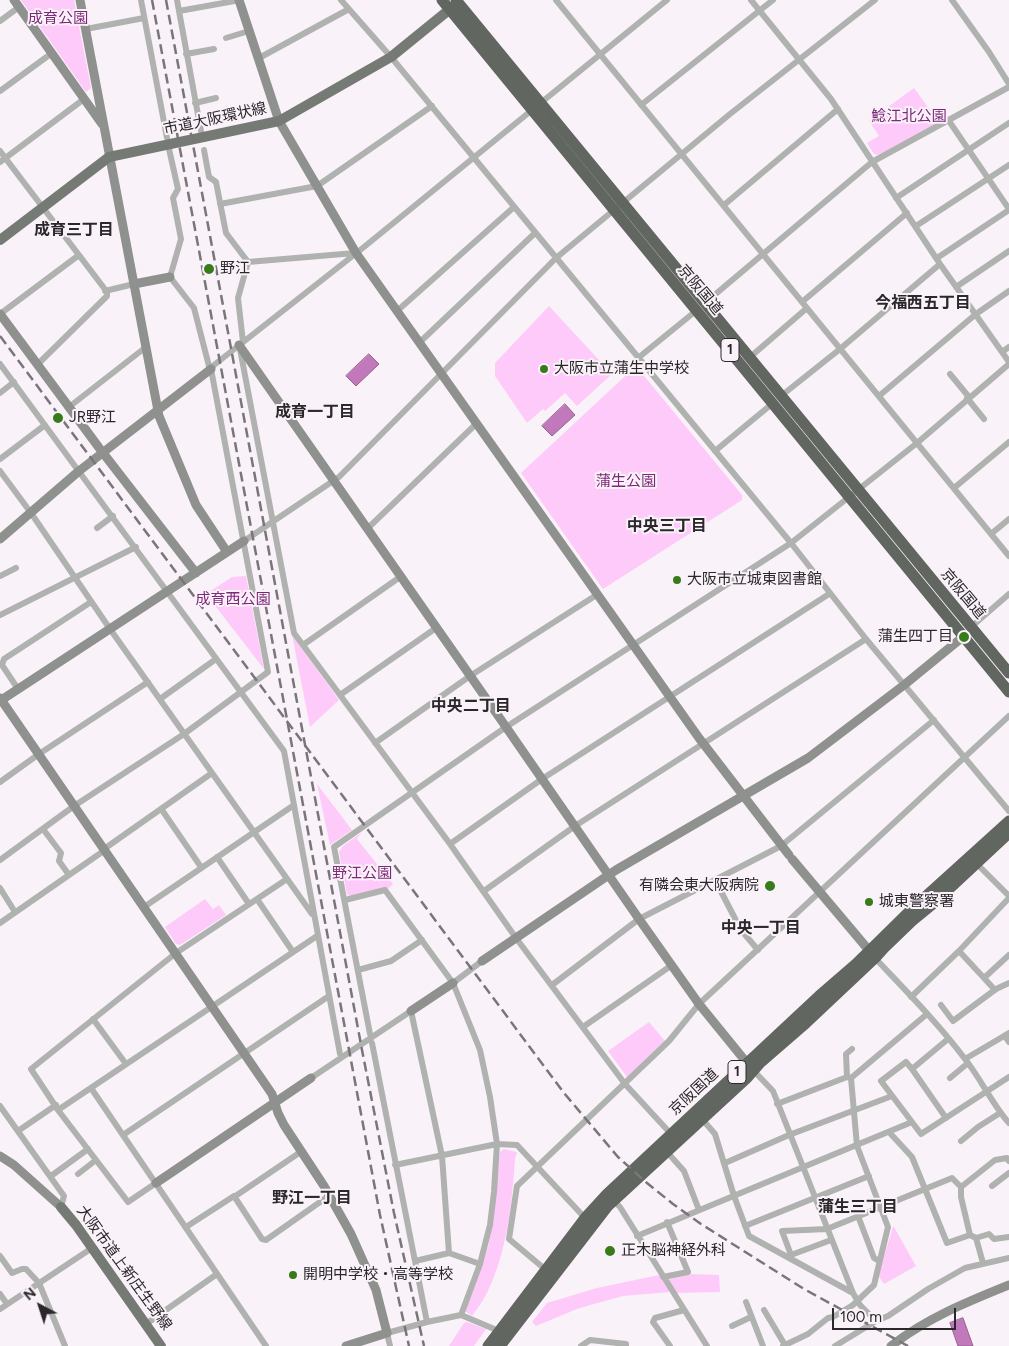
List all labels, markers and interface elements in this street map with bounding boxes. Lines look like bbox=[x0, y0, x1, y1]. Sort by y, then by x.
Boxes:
park label: 成育公園 bbox=[28, 10, 88, 28]
street label: 市道大阪環状線 bbox=[162, 99, 268, 139]
park label: 鯰江北公園 bbox=[872, 108, 946, 126]
district label: 成育三丁目 bbox=[34, 220, 114, 240]
place label: 野江 bbox=[220, 260, 250, 278]
street label: 京阪国道 bbox=[674, 261, 726, 319]
marker: 野江 bbox=[202, 262, 216, 276]
district label: 今福西五丁目 bbox=[875, 293, 971, 313]
road number: 1 bbox=[721, 338, 739, 362]
place label: 大阪市立蒲生中学校 bbox=[554, 360, 689, 378]
marker: 大阪市立蒲生中学校 bbox=[538, 363, 550, 375]
district label: 成育一丁目 bbox=[275, 402, 355, 422]
place label: JR野江 bbox=[69, 409, 116, 427]
marker: JR野江 bbox=[51, 411, 65, 425]
park label: 蒲生公園 bbox=[596, 473, 656, 491]
district label: 中央三丁目 bbox=[627, 516, 707, 536]
street label: 京阪国道 bbox=[937, 565, 989, 623]
place label: 大阪市立城東図書館 bbox=[687, 571, 822, 589]
marker: 大阪市立城東図書館 bbox=[671, 574, 683, 586]
park label: 成育西公園 bbox=[196, 591, 270, 609]
place label: 蒲生四丁目 bbox=[878, 628, 953, 646]
marker: 蒲生四丁目 bbox=[957, 630, 971, 644]
district label: 中央二丁目 bbox=[431, 696, 511, 716]
park label: 野江公園 bbox=[332, 865, 392, 883]
place label: 有隣会東大阪病院 bbox=[639, 877, 759, 895]
marker: 有隣会東大阪病院 bbox=[763, 879, 777, 893]
place label: 城東警察署 bbox=[879, 893, 954, 911]
marker: 城東警察署 bbox=[863, 896, 875, 908]
district label: 中央一丁目 bbox=[721, 918, 801, 938]
road number: 1 bbox=[728, 1060, 746, 1084]
street label: 京阪国道 bbox=[666, 1065, 722, 1119]
district label: 野江一丁目 bbox=[272, 1188, 352, 1208]
district label: 蒲生三丁目 bbox=[818, 1197, 898, 1217]
street label: 大阪市道上新庄生野線 bbox=[73, 1202, 175, 1334]
place label: 正木脳神経外科 bbox=[621, 1242, 726, 1260]
marker: 正木脳神経外科 bbox=[603, 1244, 617, 1258]
place label: 開明中学校・高等学校 bbox=[303, 1266, 453, 1284]
marker: 開明中学校・高等学校 bbox=[287, 1269, 299, 1281]
north arrow bbox=[15, 1281, 65, 1331]
text: N bbox=[20, 1284, 40, 1304]
scale bar bbox=[834, 1298, 958, 1330]
text: 100 m bbox=[840, 1308, 882, 1326]

